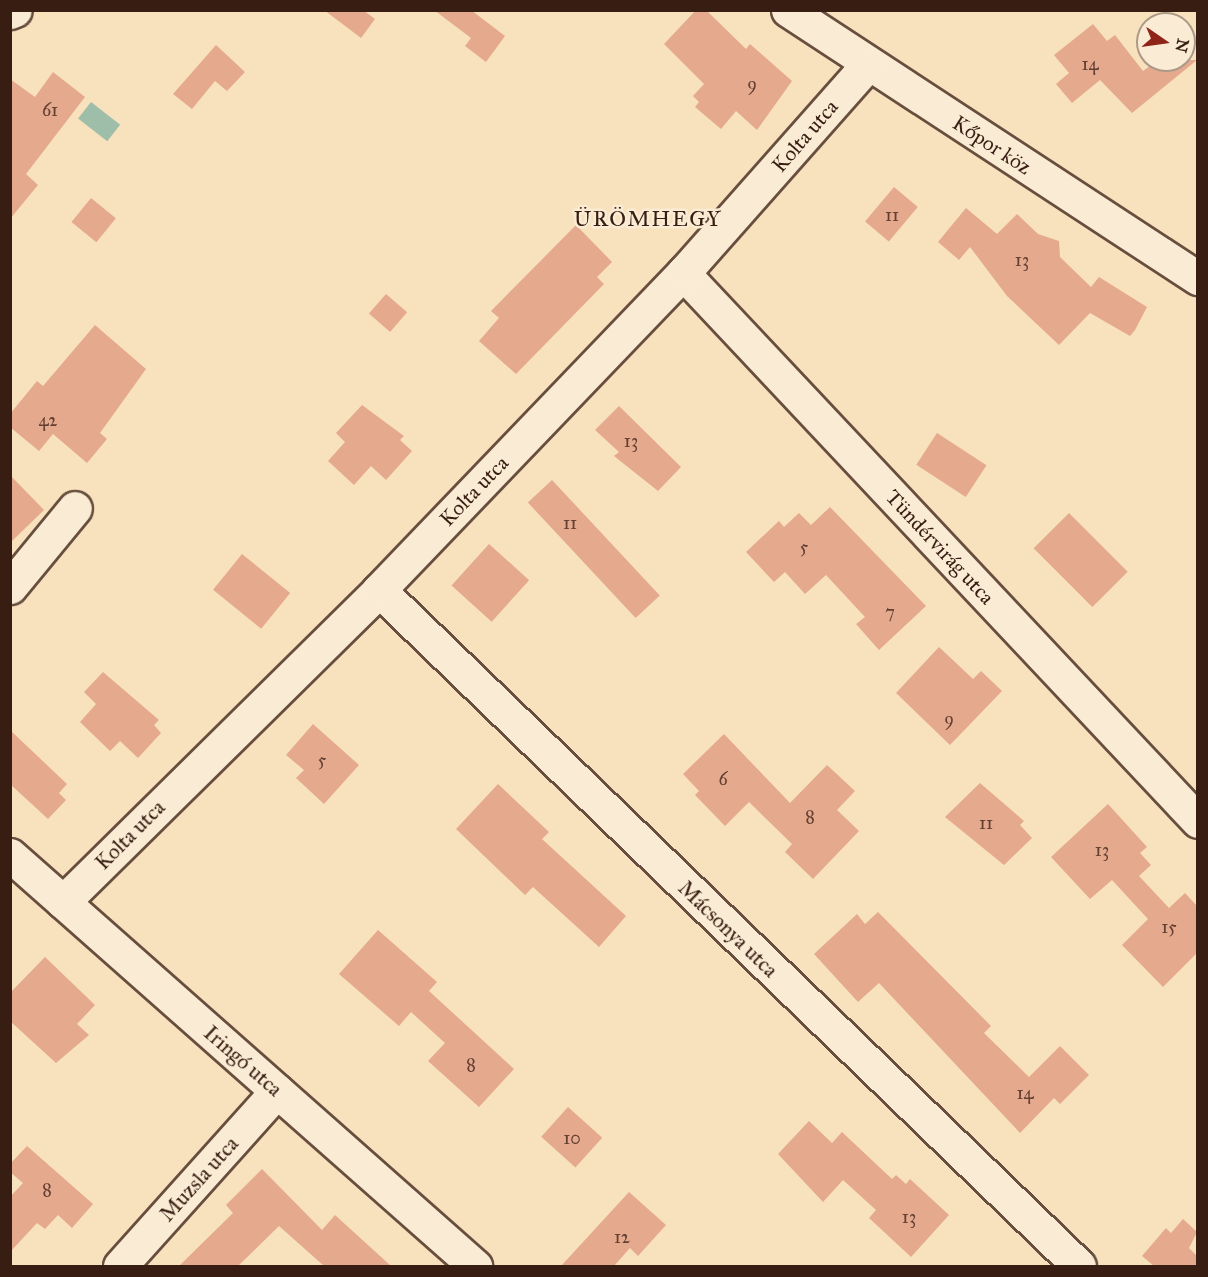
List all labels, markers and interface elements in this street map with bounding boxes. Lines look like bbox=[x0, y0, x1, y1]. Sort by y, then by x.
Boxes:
north arrow bbox=[1136, 12, 1196, 72]
text: N bbox=[1171, 37, 1193, 54]
house number: 14 bbox=[1081, 53, 1099, 75]
house number: 9 bbox=[747, 73, 757, 95]
street label: Kolta utca bbox=[767, 95, 843, 177]
house number: 61 bbox=[42, 99, 58, 121]
street label: Kőpor köz bbox=[948, 110, 1036, 180]
house number: 11 bbox=[885, 204, 899, 226]
district label: ÜRÖMHEGY bbox=[574, 206, 722, 232]
house number: 13 bbox=[1015, 249, 1029, 271]
house number: 42 bbox=[39, 409, 57, 431]
house number: 13 bbox=[624, 430, 638, 452]
street label: Kolta utca bbox=[434, 451, 514, 531]
street label: Tündérvirág utca bbox=[880, 484, 1000, 610]
house number: 11 bbox=[563, 512, 577, 534]
house number: 5 bbox=[800, 536, 808, 558]
house number: 7 bbox=[885, 601, 895, 623]
house number: 9 bbox=[944, 708, 954, 730]
house number: 5 bbox=[318, 749, 326, 771]
house number: 6 bbox=[718, 768, 728, 790]
street label: Kolta utca bbox=[90, 795, 170, 875]
house number: 8 bbox=[805, 806, 815, 828]
house number: 11 bbox=[979, 812, 993, 834]
house number: 13 bbox=[1095, 839, 1109, 861]
street label: Mácsonya utca bbox=[673, 875, 783, 983]
house number: 15 bbox=[1161, 916, 1177, 938]
street label: Iringó utca bbox=[199, 1020, 287, 1102]
house number: 8 bbox=[466, 1054, 476, 1076]
house number: 14 bbox=[1016, 1082, 1034, 1104]
house number: 10 bbox=[563, 1127, 581, 1149]
street label: Muzsla utca bbox=[154, 1131, 244, 1227]
house number: 8 bbox=[42, 1179, 52, 1201]
house number: 13 bbox=[902, 1206, 916, 1228]
house number: 12 bbox=[614, 1226, 630, 1248]

